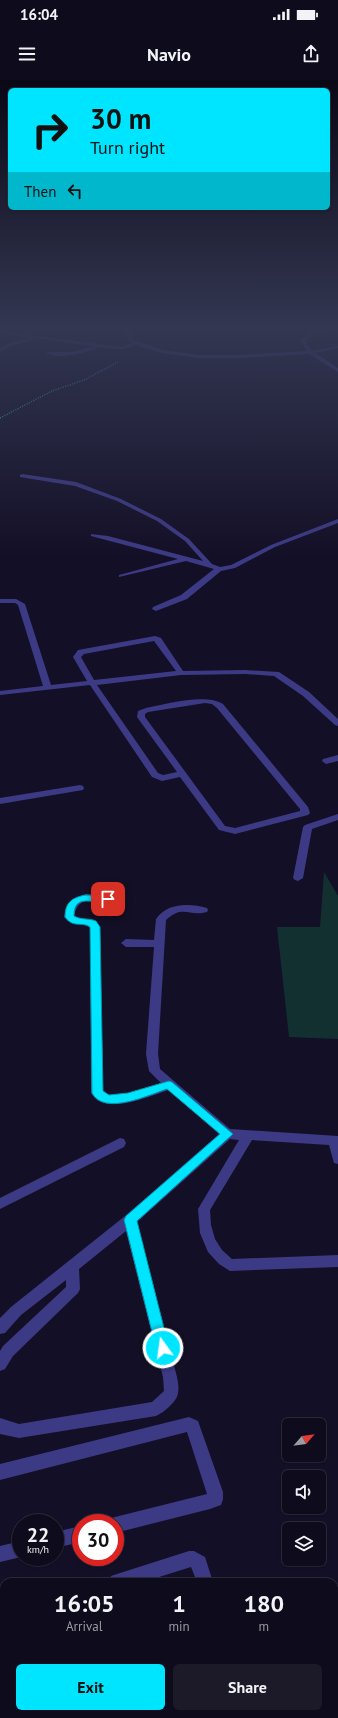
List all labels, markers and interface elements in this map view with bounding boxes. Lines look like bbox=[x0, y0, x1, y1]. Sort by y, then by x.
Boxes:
text: 16:04 bbox=[20, 5, 58, 24]
icon: menu bbox=[16, 43, 38, 65]
text: Navio bbox=[147, 43, 191, 66]
icon: share bbox=[300, 43, 322, 65]
text: 30 m bbox=[90, 100, 151, 137]
icon: right bbox=[24, 104, 76, 156]
text: Turn right bbox=[90, 136, 165, 159]
icon: left bbox=[64, 180, 86, 202]
text: Then bbox=[24, 182, 56, 201]
pin bbox=[91, 882, 125, 916]
icon: arrive bbox=[97, 888, 119, 910]
position arrow bbox=[142, 1327, 184, 1369]
north arrow bbox=[282, 1418, 326, 1462]
map controls bbox=[282, 1418, 326, 1566]
button: sound bbox=[282, 1470, 326, 1514]
speed limit sign: 30 bbox=[72, 1514, 124, 1566]
text: 22 bbox=[27, 1522, 49, 1548]
button: layers bbox=[282, 1522, 326, 1566]
text: km/h bbox=[27, 1543, 49, 1556]
text: 16:05 bbox=[54, 1588, 115, 1619]
text: 1 bbox=[172, 1588, 186, 1619]
text: 180 bbox=[243, 1588, 284, 1619]
text: Arrival bbox=[66, 1618, 102, 1635]
text: min bbox=[168, 1618, 190, 1635]
text: m bbox=[259, 1618, 269, 1635]
button: Exit bbox=[16, 1664, 165, 1710]
button: Share bbox=[173, 1664, 322, 1710]

